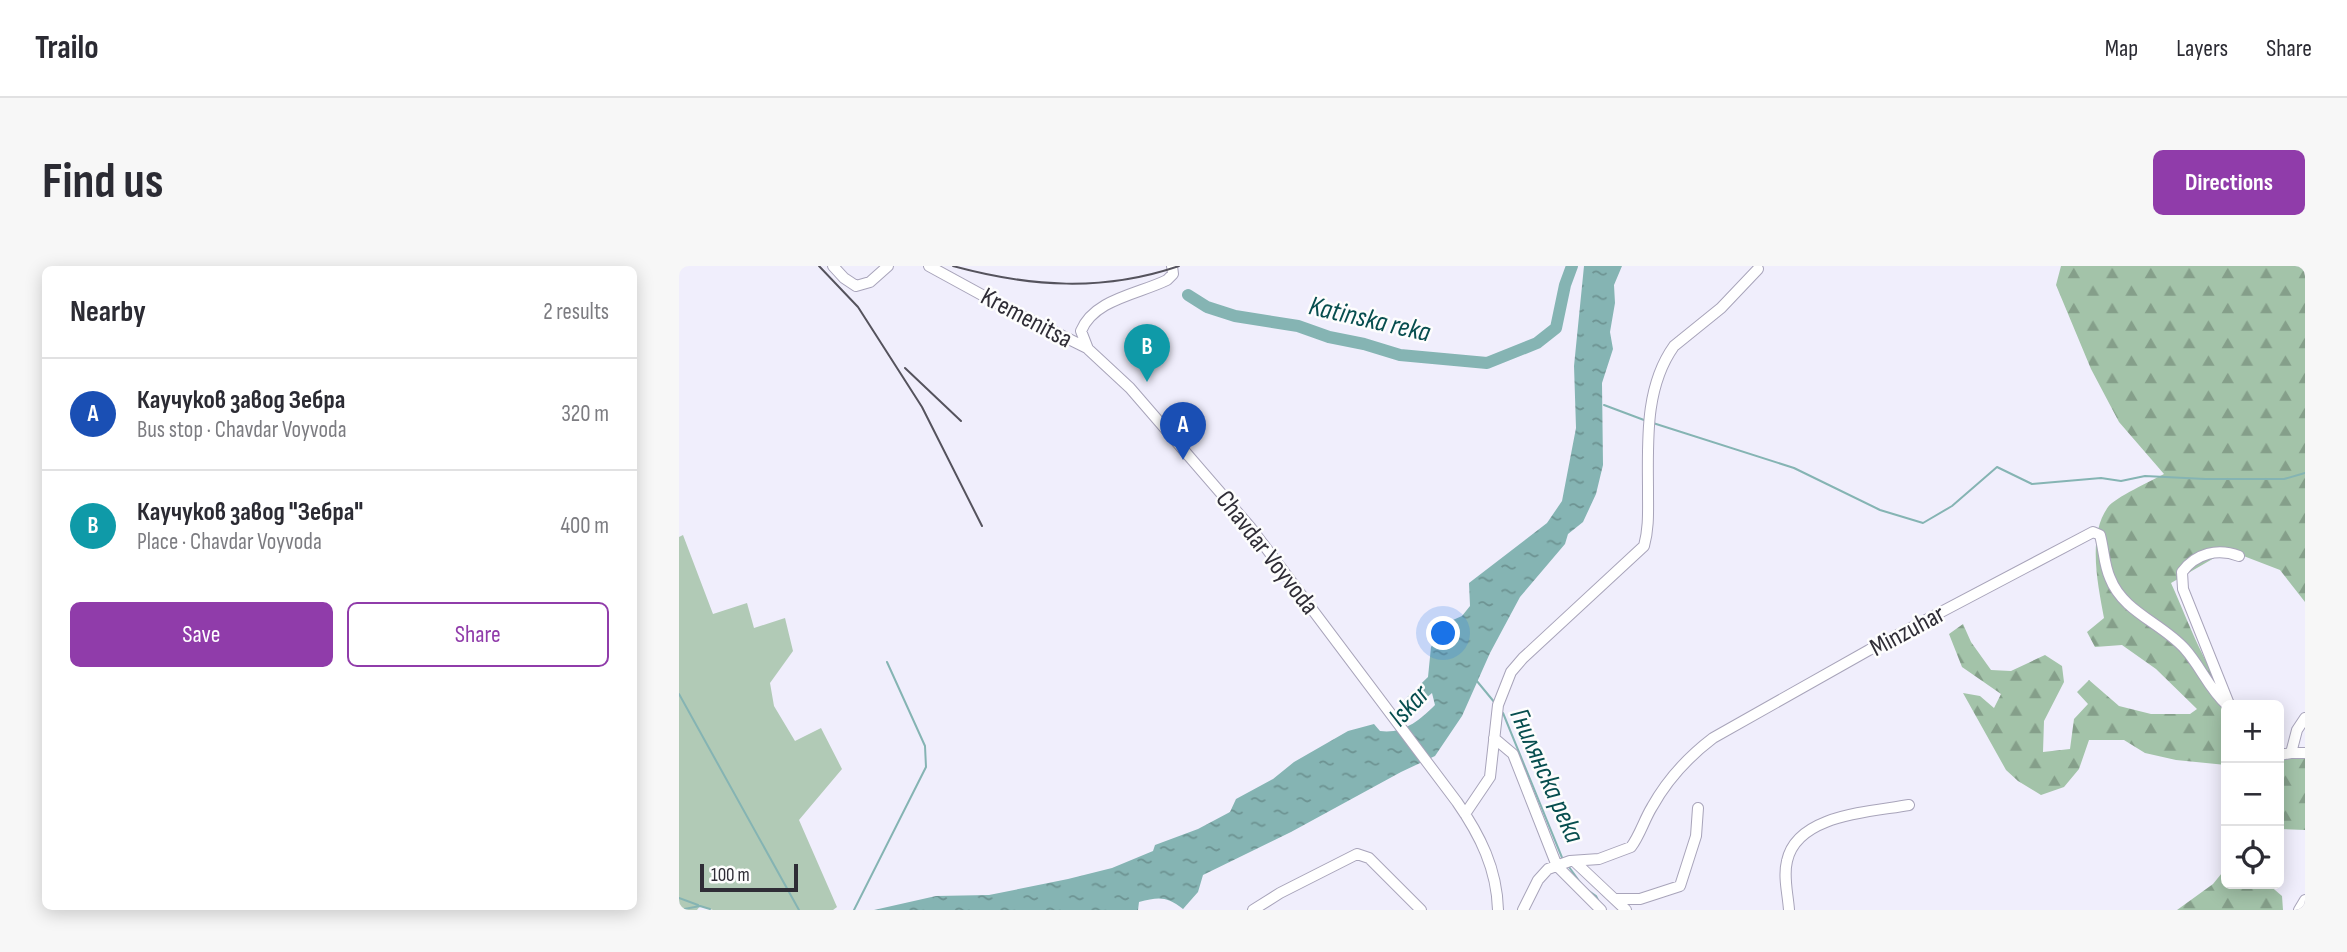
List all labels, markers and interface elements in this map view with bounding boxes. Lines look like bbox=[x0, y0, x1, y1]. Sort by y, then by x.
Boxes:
text: Trailo bbox=[35, 28, 99, 68]
text: Map bbox=[2105, 34, 2138, 63]
text: Layers bbox=[2176, 34, 2228, 63]
text: Share bbox=[2266, 34, 2312, 63]
button: Directions bbox=[2153, 150, 2305, 215]
text: Find us bbox=[42, 153, 164, 212]
street label: Kremenitsa bbox=[975, 281, 1077, 355]
water label: Katinska reka bbox=[1306, 289, 1434, 350]
text: Nearby bbox=[70, 294, 146, 330]
text: 2 results bbox=[543, 298, 609, 326]
pin: B bbox=[1124, 324, 1170, 382]
text: Каучуков завод Зебра bbox=[137, 385, 345, 416]
text: A bbox=[88, 400, 98, 428]
text: 320 m bbox=[561, 400, 609, 428]
pin: A bbox=[1160, 402, 1206, 460]
text: Bus stop · Chavdar Voyvoda bbox=[137, 416, 347, 444]
street label: Chavdar Voyvoda bbox=[1209, 485, 1325, 621]
text: Каучуков завод "Зебра" bbox=[137, 497, 363, 528]
text: B bbox=[88, 512, 98, 540]
text: 400 m bbox=[560, 512, 609, 540]
text: Place · Chavdar Voyvoda bbox=[137, 528, 322, 556]
street label: Minzuhar bbox=[1865, 599, 1951, 664]
button: Save bbox=[70, 602, 333, 667]
button: Share bbox=[347, 602, 609, 667]
your location bbox=[1426, 616, 1460, 650]
water label: Iskar bbox=[1382, 678, 1437, 734]
map controls bbox=[2221, 700, 2284, 889]
button: + bbox=[2221, 700, 2284, 763]
water label: Гнилянска река bbox=[1502, 703, 1591, 848]
button: − bbox=[2221, 763, 2284, 826]
button: locate bbox=[2221, 826, 2284, 889]
scale bar bbox=[700, 861, 798, 893]
text: 100 m bbox=[711, 864, 750, 887]

